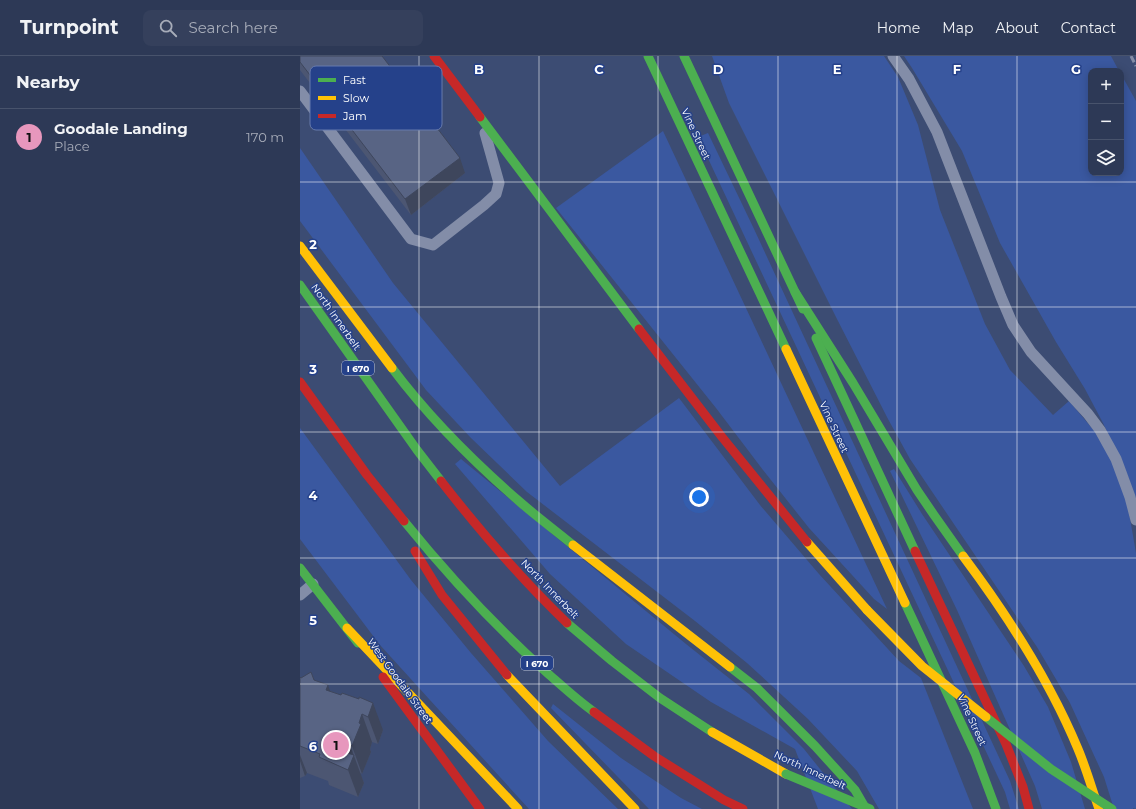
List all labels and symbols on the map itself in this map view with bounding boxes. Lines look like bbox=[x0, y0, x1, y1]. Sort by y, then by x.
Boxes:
text: B bbox=[474, 61, 484, 77]
text: C bbox=[594, 61, 604, 77]
text: D bbox=[713, 61, 724, 77]
text: E bbox=[833, 61, 842, 77]
text: F bbox=[953, 61, 961, 77]
text: G bbox=[1071, 61, 1081, 77]
legend bbox=[310, 66, 442, 130]
text: Fast bbox=[343, 73, 367, 87]
text: Slow bbox=[343, 91, 369, 105]
street label: Vine Street bbox=[678, 106, 714, 162]
text: Jam bbox=[342, 109, 367, 123]
text: 2 bbox=[309, 236, 317, 252]
street label: North Innerbelt bbox=[308, 281, 364, 353]
text: 3 bbox=[308, 361, 317, 377]
road number: I 670 bbox=[342, 361, 374, 375]
street label: Vine Street bbox=[816, 399, 852, 455]
text: 4 bbox=[309, 487, 318, 503]
your location bbox=[689, 487, 709, 507]
street label: North Innerbelt bbox=[518, 556, 582, 622]
text: 5 bbox=[309, 612, 317, 628]
street label: West Goodale Street bbox=[365, 636, 435, 726]
road number: I 670 bbox=[521, 656, 553, 670]
street label: Vine Street bbox=[954, 692, 990, 748]
pin: 1 bbox=[323, 730, 349, 760]
text: 6 bbox=[309, 738, 318, 754]
street label: North Innerbelt bbox=[772, 748, 848, 792]

